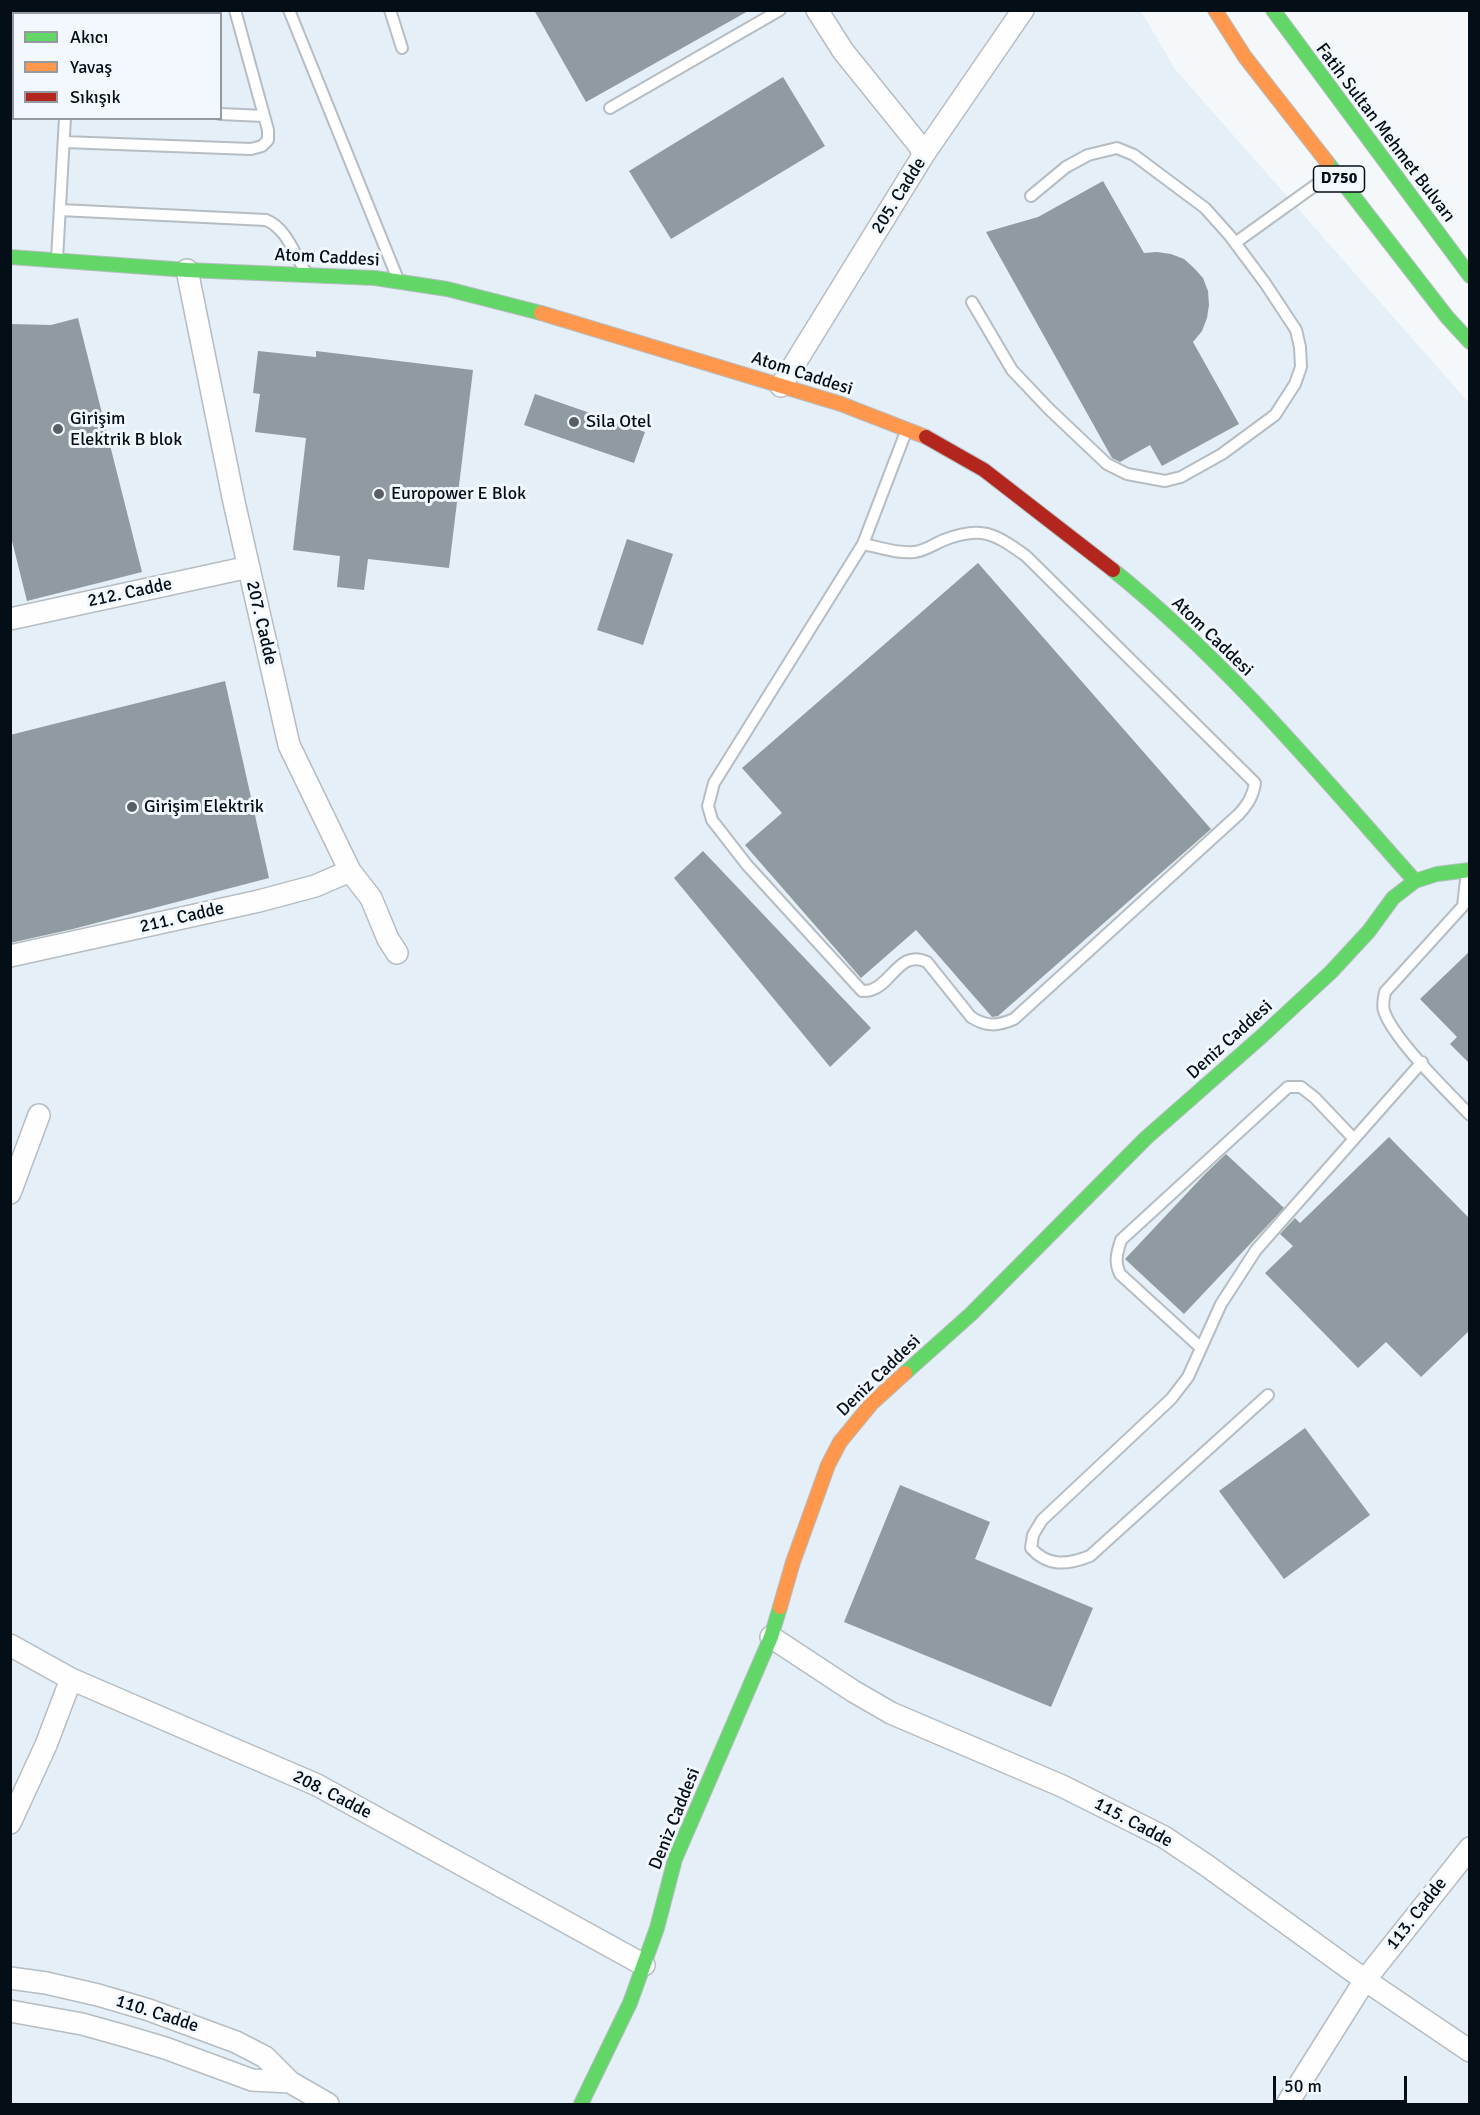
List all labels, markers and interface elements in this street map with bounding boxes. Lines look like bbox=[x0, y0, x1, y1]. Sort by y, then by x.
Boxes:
legend bbox=[12, 12, 222, 120]
text: Akıcı bbox=[70, 26, 108, 48]
street label: Fatih Sultan Mehmet Bulvarı bbox=[1311, 39, 1459, 227]
text: Yavaş bbox=[70, 56, 112, 78]
text: Sıkışık bbox=[70, 86, 120, 108]
street label: 205. Cadde bbox=[867, 154, 931, 238]
road number: D750 bbox=[1314, 166, 1364, 192]
street label: Atom Caddesi bbox=[274, 244, 380, 272]
street label: Atom Caddesi bbox=[749, 347, 855, 401]
place label: Girişim Elektrik B blok bbox=[70, 408, 182, 450]
place label: Sila Otel bbox=[586, 411, 652, 433]
marker: Sila Otel bbox=[567, 415, 581, 429]
marker: Girişim Elektrik B blok bbox=[51, 422, 65, 436]
place label: Europower E Blok bbox=[391, 483, 526, 505]
marker: Europower E Blok bbox=[372, 487, 386, 501]
street label: 212. Cadde bbox=[86, 574, 174, 612]
street label: 207. Cadde bbox=[241, 579, 281, 667]
street label: Atom Caddesi bbox=[1167, 593, 1257, 681]
place label: Girişim Elektrik bbox=[144, 796, 264, 818]
marker: Girişim Elektrik bbox=[125, 800, 139, 814]
street label: 211. Cadde bbox=[138, 898, 226, 938]
street label: Deniz Caddesi bbox=[1183, 996, 1277, 1084]
street label: Deniz Caddesi bbox=[833, 1331, 925, 1421]
street label: Deniz Caddesi bbox=[645, 1765, 705, 1873]
street label: 208. Cadde bbox=[289, 1766, 375, 1824]
street label: 115. Cadde bbox=[1090, 1793, 1176, 1853]
street label: 113. Cadde bbox=[1382, 1874, 1452, 1954]
street label: 110. Cadde bbox=[113, 1990, 201, 2038]
scale bar bbox=[1276, 2064, 1410, 2102]
text: 50 m bbox=[1284, 2075, 1322, 2097]

